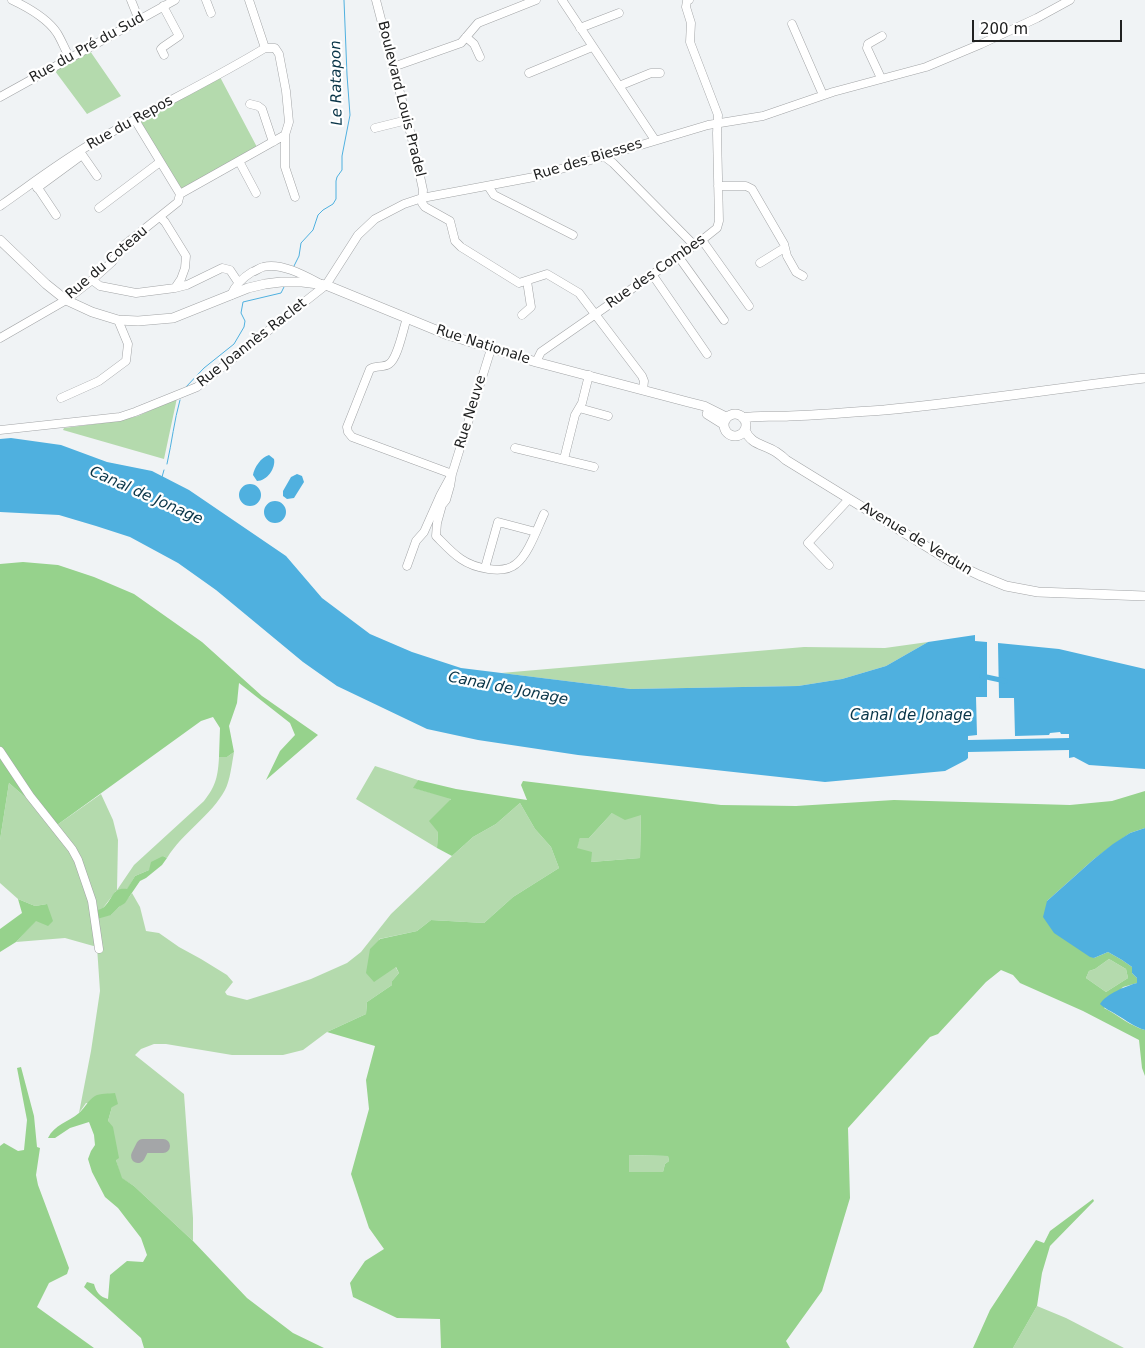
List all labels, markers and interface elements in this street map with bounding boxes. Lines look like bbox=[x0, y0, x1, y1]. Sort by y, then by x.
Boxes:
street label: Rue du Pré du Sud bbox=[27, 9, 147, 87]
scale bar bbox=[975, 10, 1125, 42]
street label: Boulevard Louis Pradel bbox=[374, 19, 428, 179]
text: 200 m bbox=[980, 20, 1028, 38]
water label: Le Ratapon bbox=[327, 40, 347, 126]
street label: Rue du Repos bbox=[84, 92, 176, 154]
street label: Rue des Biesses bbox=[532, 135, 644, 185]
street label: Rue du Coteau bbox=[63, 223, 151, 303]
street label: Rue des Combes bbox=[603, 232, 709, 312]
street label: Rue Joannès Raclet bbox=[194, 295, 310, 391]
street label: Rue Nationale bbox=[434, 322, 532, 368]
street label: Rue Neuve bbox=[452, 373, 490, 451]
water label: Canal de Jonage bbox=[87, 463, 205, 529]
street label: Avenue de Verdun bbox=[857, 499, 975, 579]
water label: Canal de Jonage bbox=[446, 669, 570, 709]
water label: Canal de Jonage bbox=[850, 707, 972, 725]

